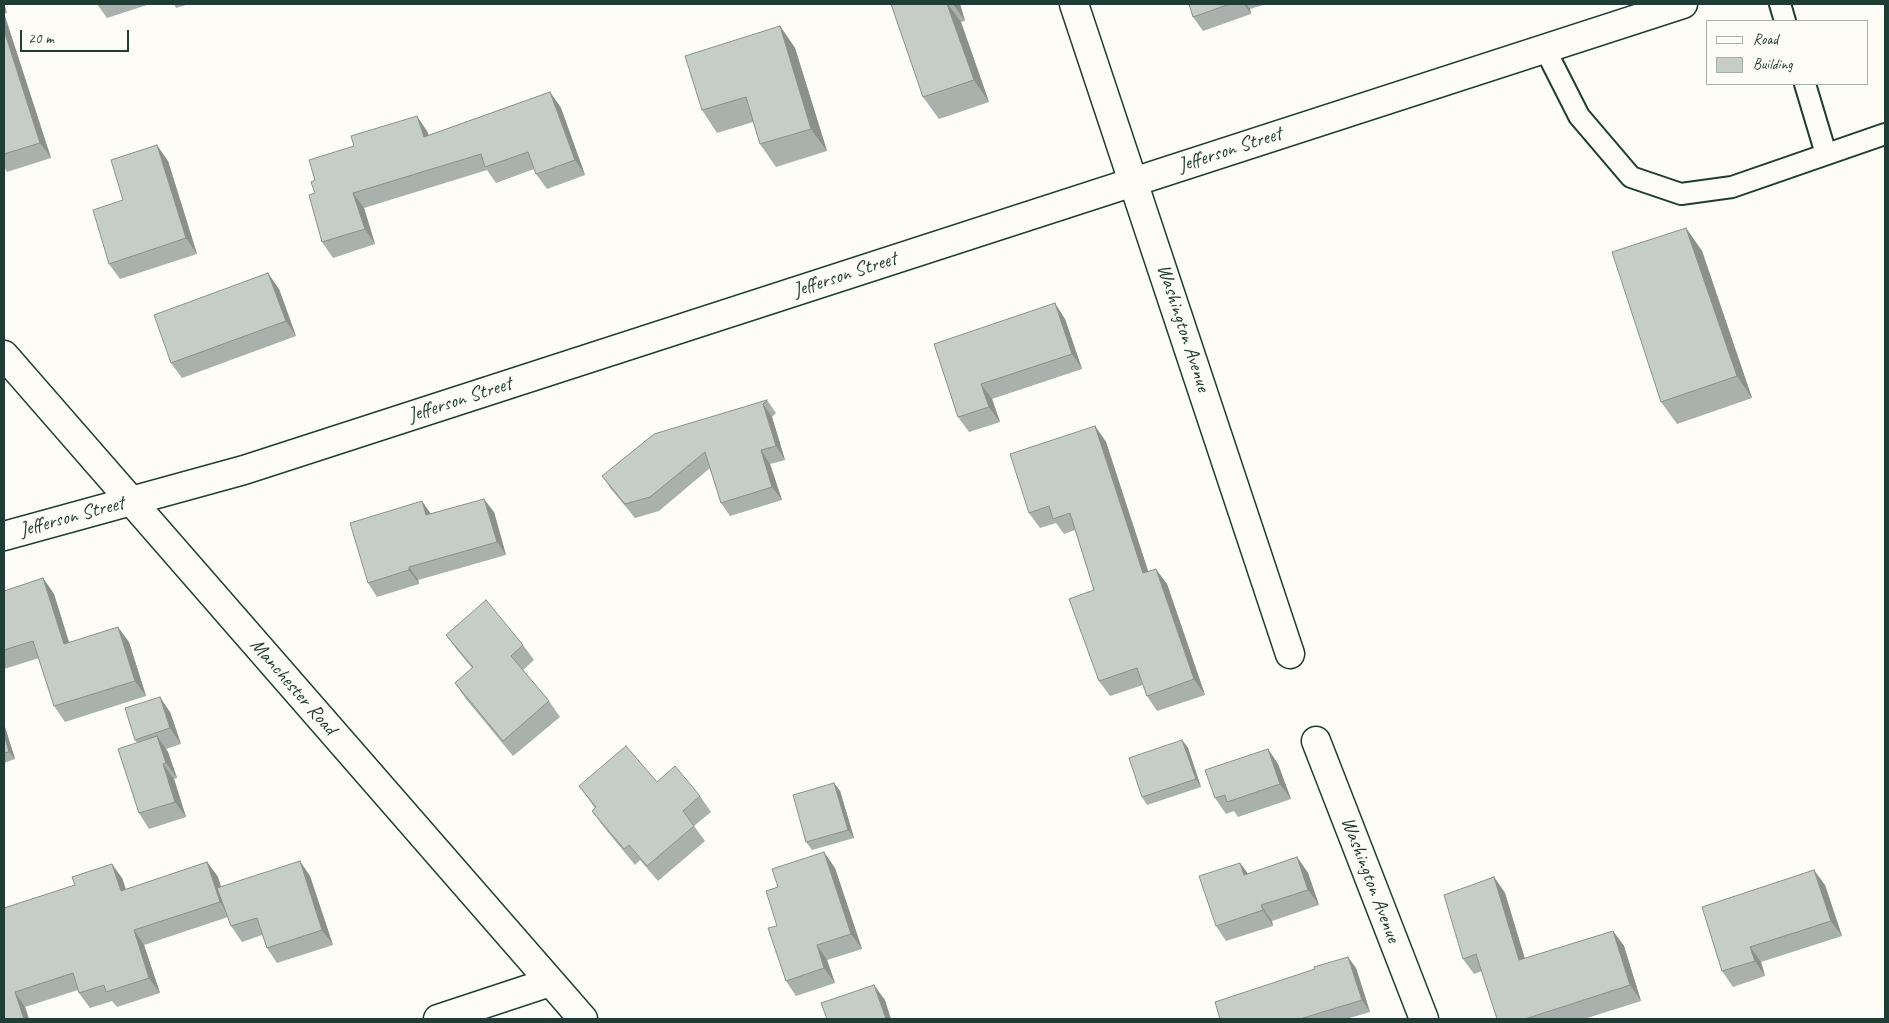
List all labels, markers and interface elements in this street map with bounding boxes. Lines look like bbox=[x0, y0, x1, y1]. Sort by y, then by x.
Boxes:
scale bar bbox=[22, 20, 131, 52]
legend bbox=[1706, 20, 1869, 85]
text: 20 m bbox=[28, 29, 54, 48]
text: Road bbox=[1753, 30, 1778, 49]
text: Building bbox=[1753, 55, 1792, 74]
street label: Jefferson Street bbox=[1175, 122, 1285, 178]
street label: Jefferson Street bbox=[790, 247, 900, 303]
street label: Washington Avenue bbox=[1151, 261, 1215, 395]
street label: Jefferson Street bbox=[405, 372, 515, 428]
street label: Jefferson Street bbox=[17, 492, 127, 542]
street label: Manchester Road bbox=[245, 634, 341, 740]
street label: Washington Avenue bbox=[1335, 814, 1405, 946]

